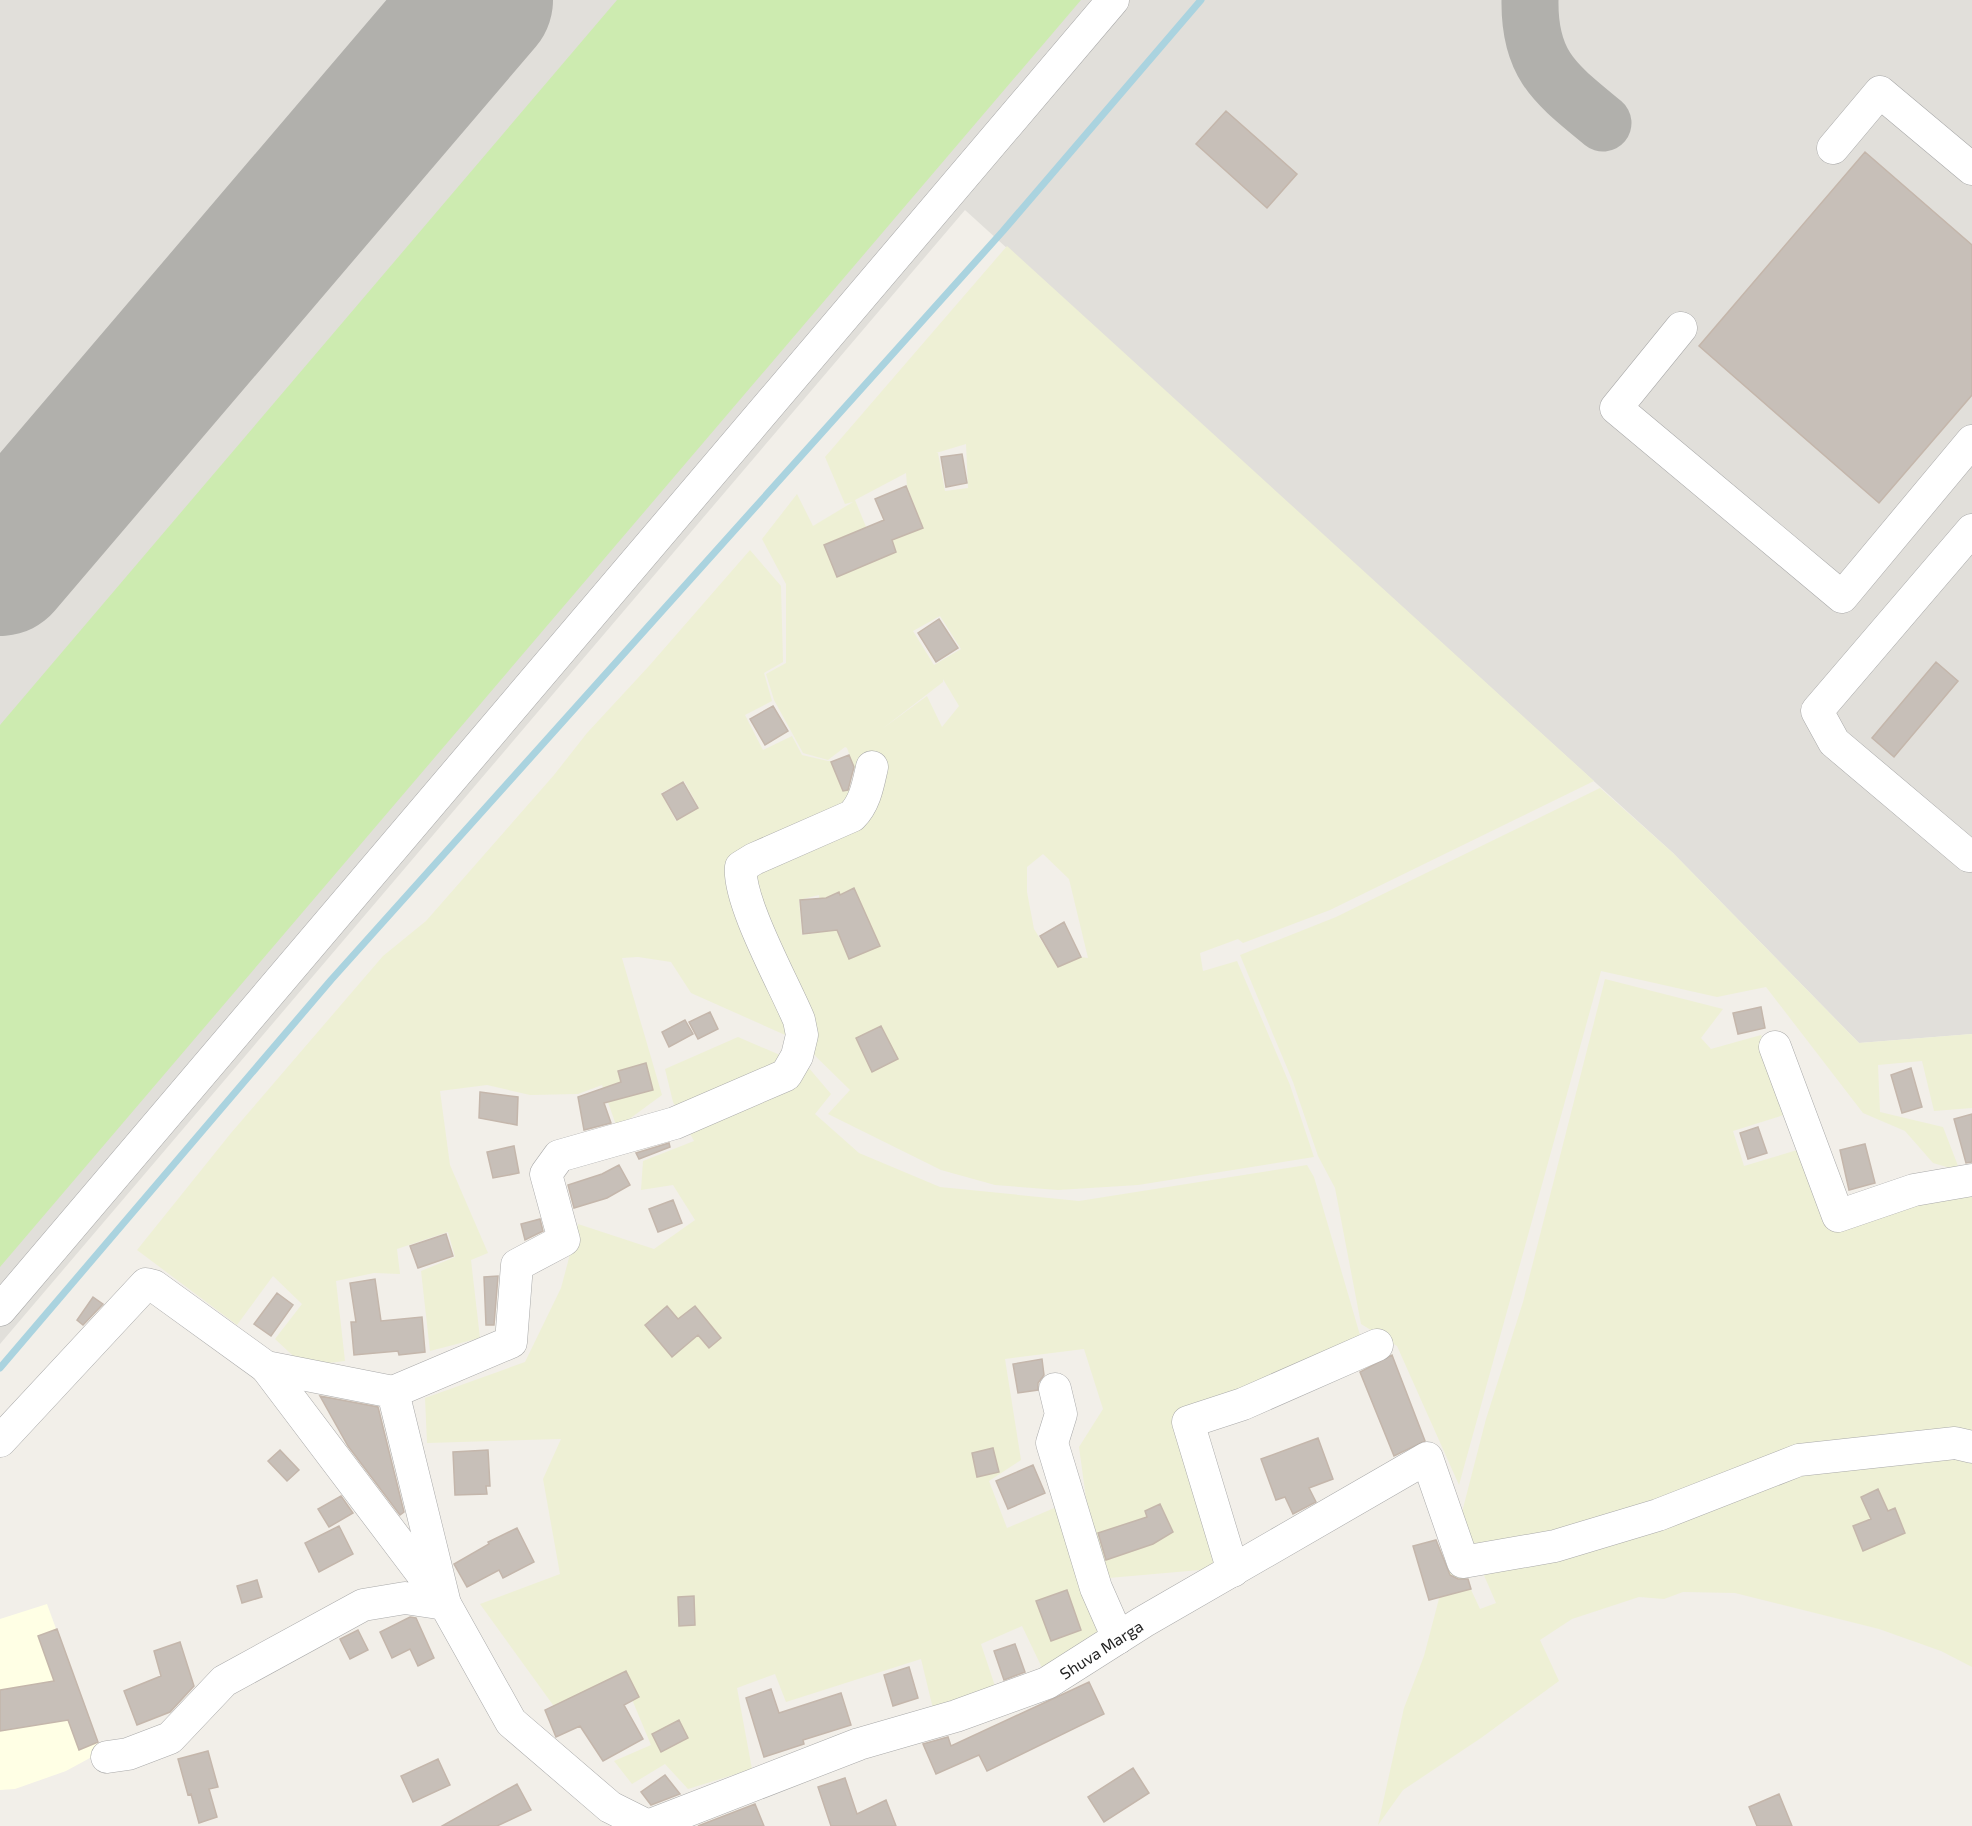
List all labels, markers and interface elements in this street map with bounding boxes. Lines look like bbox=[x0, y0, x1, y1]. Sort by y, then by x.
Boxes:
street label: Shuva Marga bbox=[1056, 1615, 1146, 1682]

